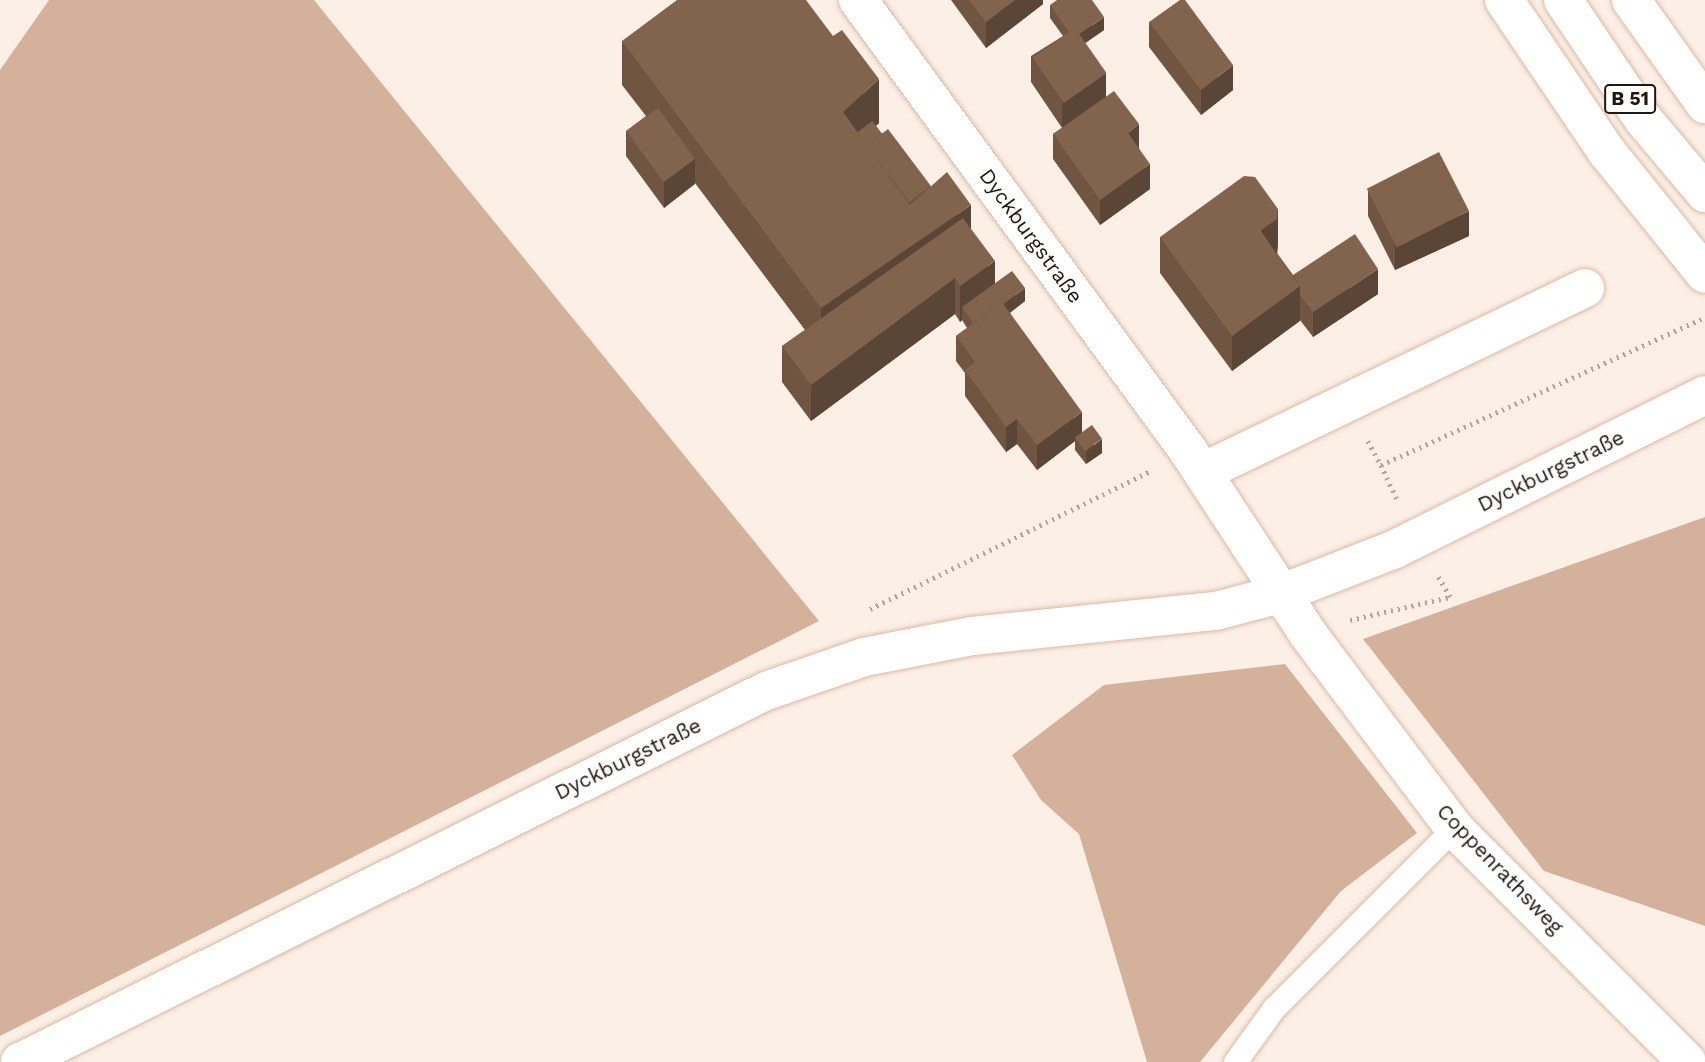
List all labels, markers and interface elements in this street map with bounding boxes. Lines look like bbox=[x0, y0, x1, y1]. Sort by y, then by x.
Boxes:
road number: B 51 bbox=[1604, 83, 1656, 114]
street label: Dyckburgstraße bbox=[974, 164, 1088, 308]
street label: Dyckburgstraße bbox=[1474, 425, 1628, 517]
street label: Dyckburgstraße bbox=[551, 713, 705, 805]
street label: Coppenrathsweg bbox=[1432, 799, 1568, 939]

